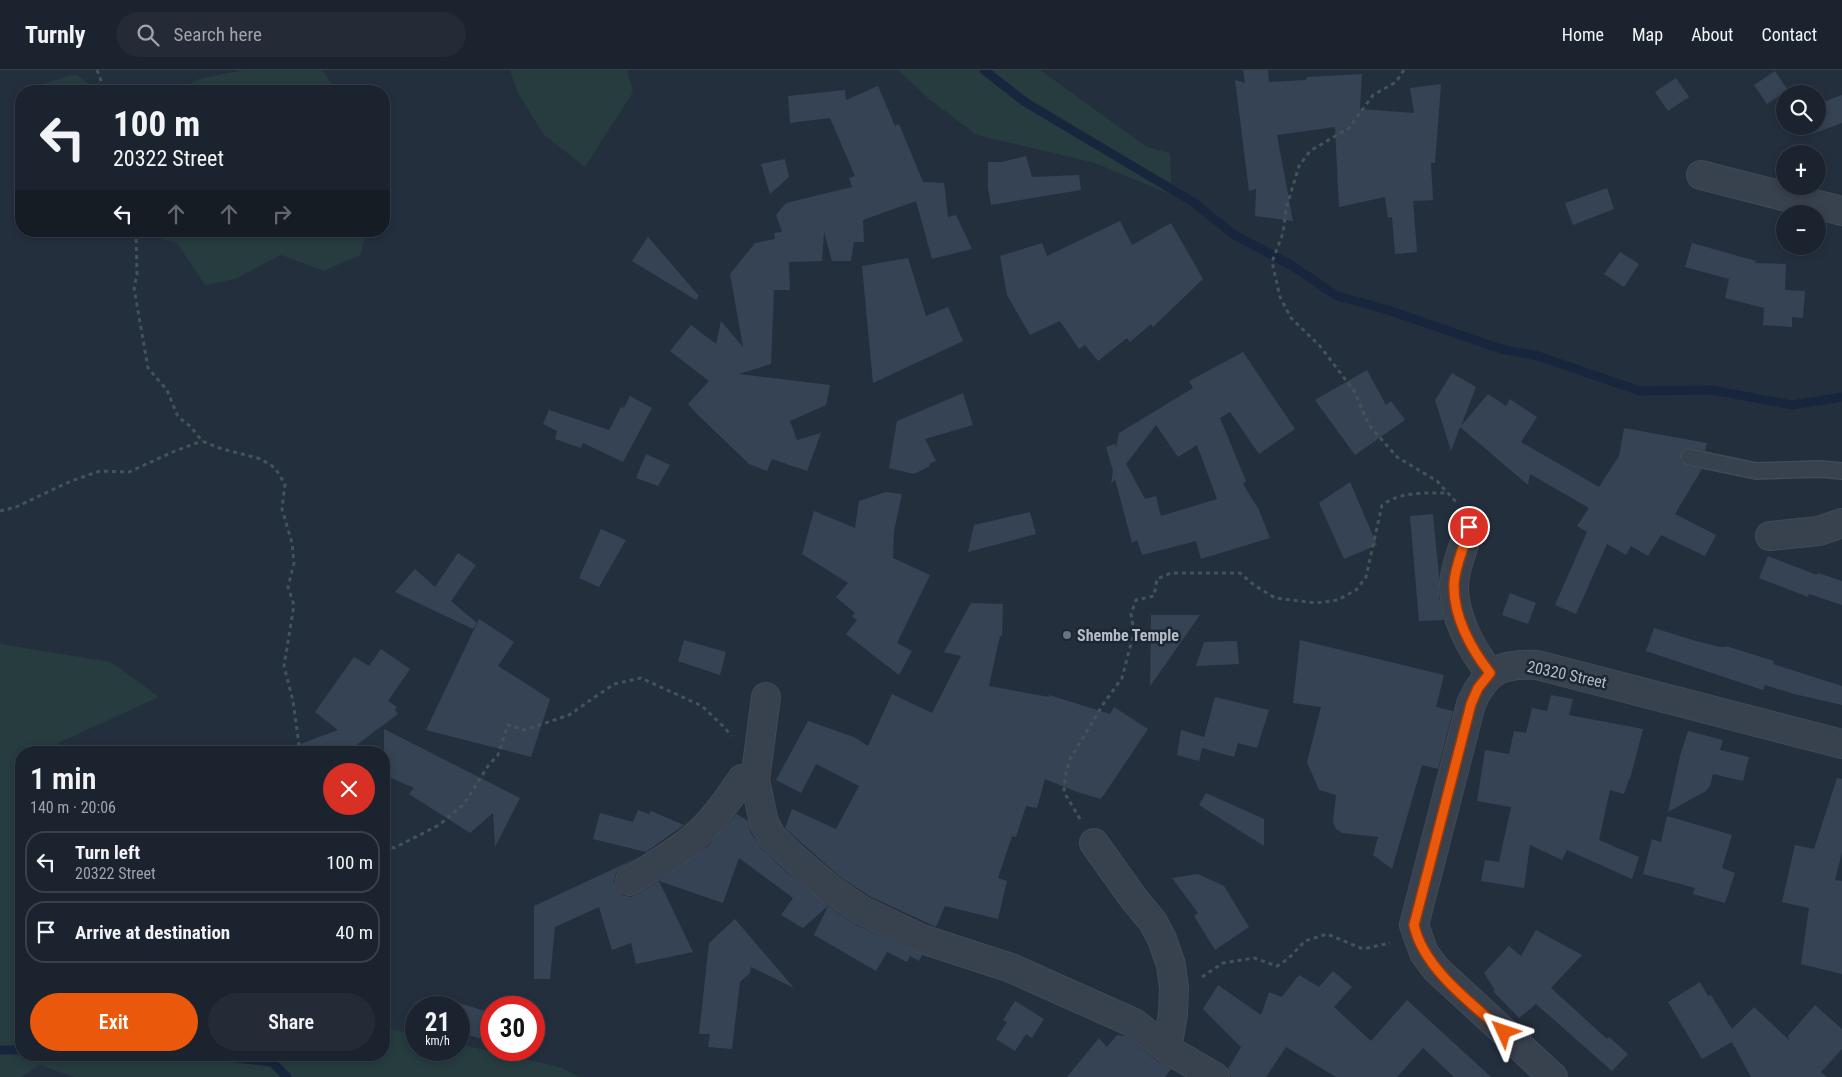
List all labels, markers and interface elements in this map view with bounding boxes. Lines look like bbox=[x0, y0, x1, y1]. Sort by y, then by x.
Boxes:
search box bbox=[116, 12, 466, 57]
text: Turnly bbox=[25, 21, 86, 49]
icon: search bbox=[134, 21, 162, 49]
text: Search here bbox=[174, 23, 262, 46]
text: Home bbox=[1562, 24, 1604, 45]
text: Map bbox=[1632, 24, 1663, 45]
text: About bbox=[1691, 24, 1733, 45]
text: Contact bbox=[1761, 24, 1817, 45]
map controls bbox=[1776, 85, 1826, 255]
button: search bbox=[1776, 85, 1826, 135]
text: 100 m bbox=[113, 104, 200, 145]
icon: left bbox=[30, 105, 95, 170]
button: + bbox=[1776, 145, 1826, 195]
text: 20322 Street bbox=[113, 146, 224, 171]
icon: left bbox=[109, 200, 137, 228]
icon: ahead bbox=[162, 200, 190, 228]
icon: ahead bbox=[215, 200, 243, 228]
icon: right bbox=[268, 200, 296, 228]
button: − bbox=[1776, 205, 1826, 255]
pin bbox=[1448, 506, 1490, 548]
icon: arrive bbox=[1455, 513, 1483, 541]
place label: Shembe Temple bbox=[1077, 626, 1179, 645]
marker: Shembe Temple bbox=[1061, 629, 1073, 641]
street label: 20320 Street bbox=[1525, 657, 1609, 692]
text: 1 min bbox=[30, 761, 96, 796]
button: close bbox=[323, 763, 375, 815]
text: 140 m · 20:06 bbox=[30, 798, 116, 817]
text: Turn left bbox=[75, 841, 140, 864]
icon: left bbox=[32, 848, 60, 876]
text: 100 m bbox=[326, 851, 373, 874]
text: 20322 Street bbox=[75, 864, 156, 883]
icon: arrive bbox=[32, 918, 60, 946]
text: Arrive at destination bbox=[75, 921, 230, 944]
text: 40 m bbox=[336, 921, 373, 944]
button: Exit bbox=[30, 993, 198, 1051]
button: Share bbox=[208, 993, 375, 1051]
speed limit sign: 30 bbox=[480, 996, 545, 1061]
position arrow bbox=[1477, 1005, 1529, 1057]
text: 21 bbox=[425, 1008, 450, 1037]
text: km/h bbox=[425, 1034, 450, 1048]

